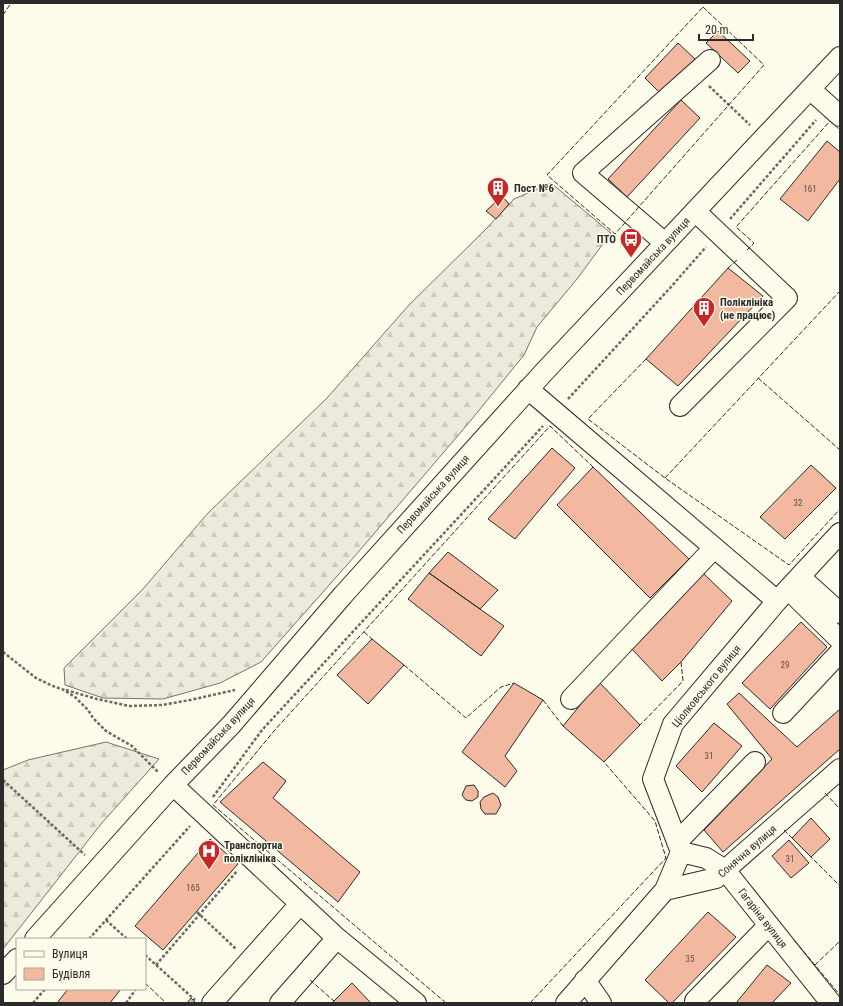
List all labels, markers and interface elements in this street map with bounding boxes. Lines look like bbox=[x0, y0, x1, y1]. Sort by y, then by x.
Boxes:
scale bar bbox=[699, 16, 753, 42]
text: 20 m bbox=[705, 23, 729, 37]
building icon: Пост №6 bbox=[485, 175, 511, 208]
place label: Пост №6 bbox=[514, 182, 554, 195]
house number: 161 bbox=[803, 184, 817, 194]
street label: Первомайська вулиця bbox=[614, 215, 693, 298]
bus stop icon: ПТО bbox=[618, 226, 644, 259]
place label: ПТО bbox=[597, 233, 616, 246]
building icon: Поліклініка (не працює) bbox=[691, 295, 717, 328]
place label: Поліклініка (не працює) bbox=[720, 296, 775, 322]
street label: Первомайська вулиця bbox=[394, 452, 472, 537]
house number: 32 bbox=[794, 498, 803, 508]
street label: Ціолковського вулиця bbox=[669, 643, 744, 730]
house number: 29 bbox=[781, 660, 789, 670]
street label: Первомайська вулиця bbox=[179, 695, 258, 778]
house number: 31 bbox=[705, 751, 713, 761]
street label: Сонячна вулиця bbox=[715, 822, 779, 880]
hospital icon: Транспортна поліклініка bbox=[196, 838, 222, 871]
place label: Транспортна поліклініка bbox=[224, 839, 283, 865]
house number: 31 bbox=[786, 854, 794, 864]
house number: 165 bbox=[186, 883, 200, 893]
street label: Гагаріна вулиця bbox=[735, 886, 790, 951]
legend bbox=[16, 938, 146, 990]
text: Вулиця bbox=[52, 947, 88, 961]
house number: 35 bbox=[686, 954, 695, 964]
text: Будівля bbox=[52, 967, 90, 981]

